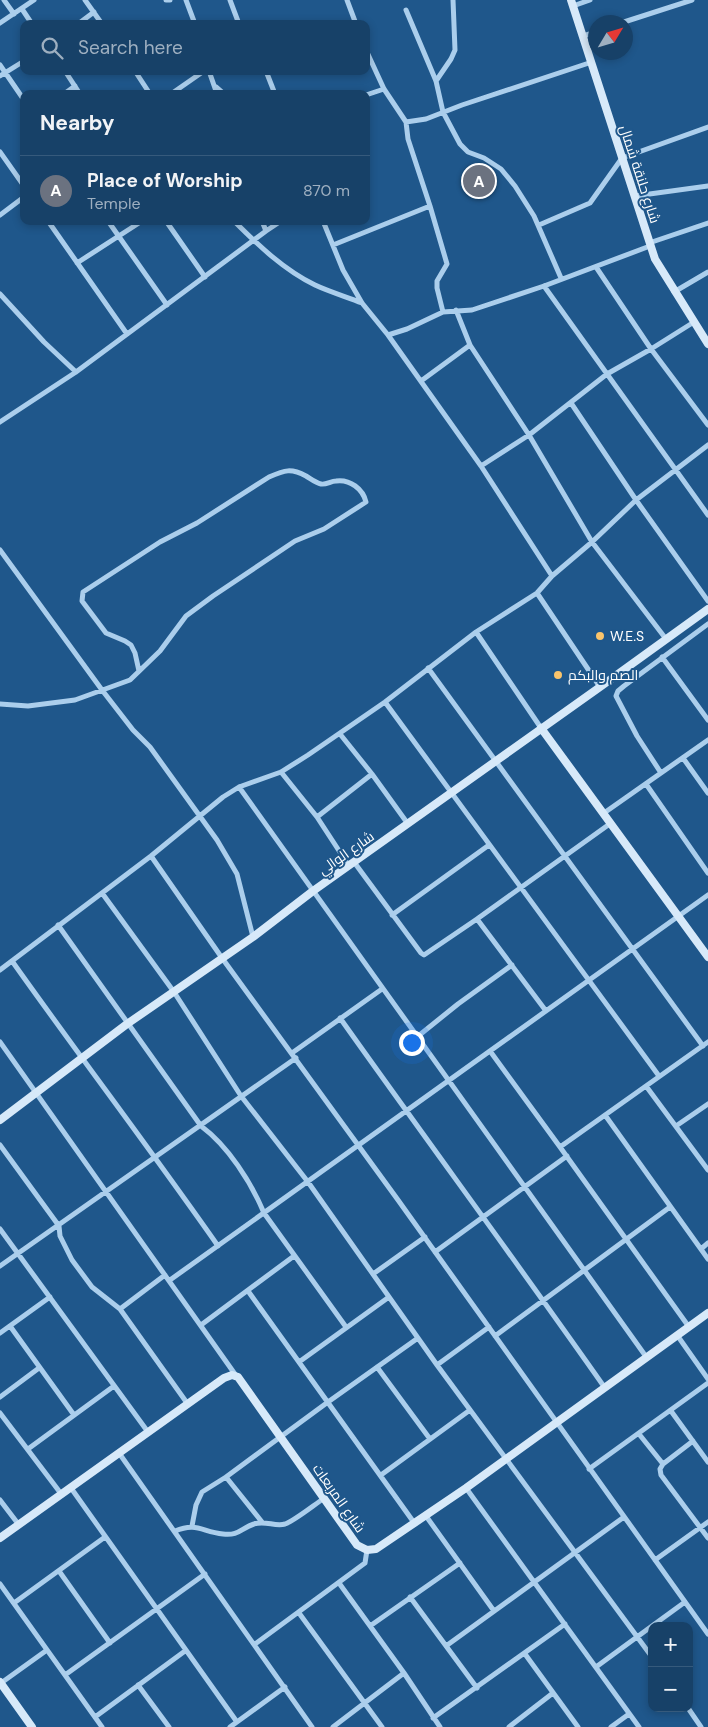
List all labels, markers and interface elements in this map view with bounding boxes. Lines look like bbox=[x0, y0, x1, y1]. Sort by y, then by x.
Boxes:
north arrow bbox=[588, 15, 633, 60]
search box bbox=[20, 20, 370, 75]
icon: search bbox=[38, 34, 66, 62]
text: Search here bbox=[78, 35, 183, 60]
text: Nearby bbox=[40, 109, 114, 137]
street label: شارع حلنقة شمال bbox=[616, 123, 664, 225]
pin: A bbox=[463, 162, 495, 200]
text: Place of Worship bbox=[87, 168, 243, 193]
text: A bbox=[50, 180, 62, 201]
text: 870 m bbox=[303, 180, 350, 201]
text: Temple bbox=[87, 193, 141, 214]
place label: W.E.S bbox=[610, 627, 644, 645]
marker: W.E.S bbox=[594, 630, 606, 642]
place label: الصم والبكم bbox=[568, 666, 638, 685]
marker: الصم والبكم bbox=[552, 669, 564, 681]
street label: شارع الوالي bbox=[314, 827, 379, 881]
your location bbox=[399, 1030, 425, 1056]
street label: شارع المربعات bbox=[309, 1460, 369, 1536]
map controls bbox=[648, 1622, 693, 1712]
button: + bbox=[648, 1622, 693, 1667]
button: − bbox=[648, 1667, 693, 1712]

